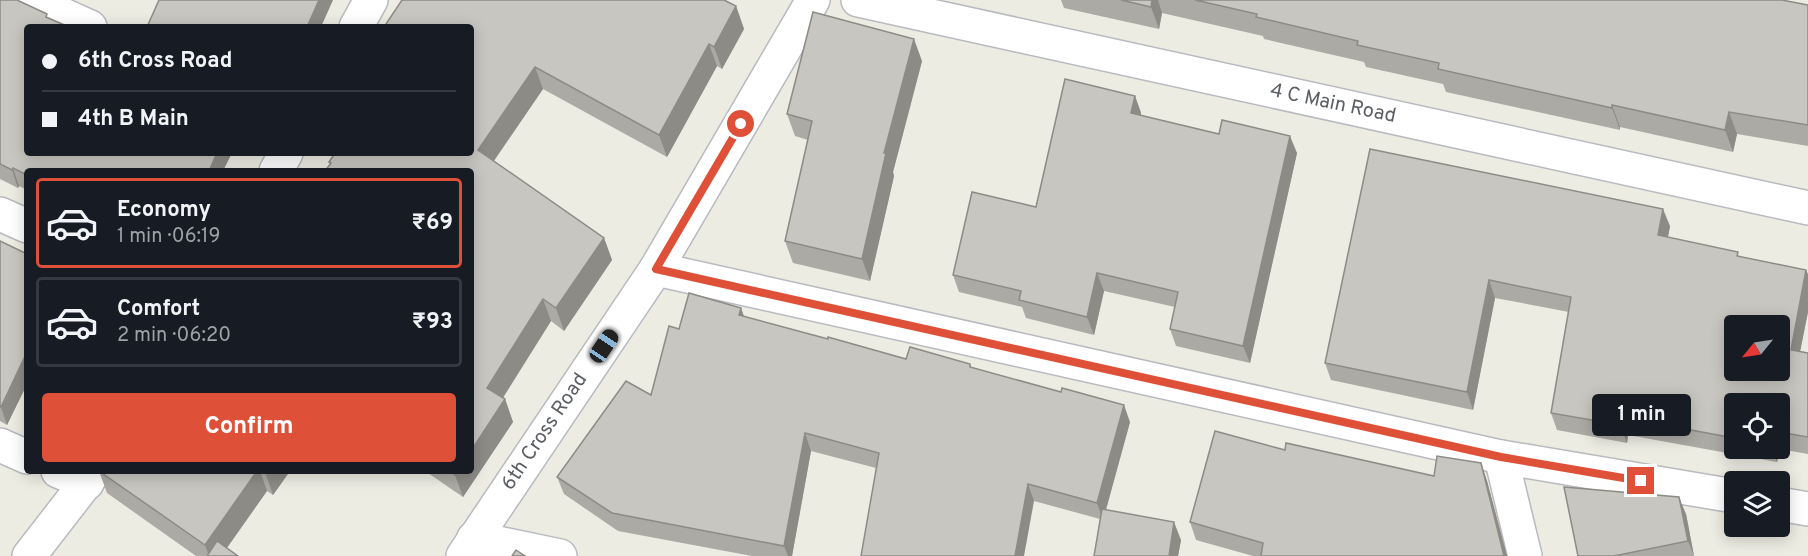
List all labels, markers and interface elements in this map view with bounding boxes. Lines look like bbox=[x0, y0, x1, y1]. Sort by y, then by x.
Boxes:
text: 6th Cross Road bbox=[78, 48, 232, 75]
street label: 4 C Main Road bbox=[1268, 78, 1398, 130]
text: 4th B Main bbox=[78, 106, 189, 133]
route start bbox=[727, 110, 754, 137]
icon: car bbox=[45, 196, 99, 250]
text: Economy bbox=[117, 197, 211, 224]
text: ₹69 bbox=[411, 210, 453, 237]
text: 1 min · 06:19 bbox=[117, 224, 221, 250]
icon: car bbox=[45, 295, 99, 349]
text: Comfort bbox=[117, 296, 200, 323]
text: ₹93 bbox=[412, 309, 453, 336]
north arrow bbox=[1724, 315, 1790, 381]
map controls bbox=[1724, 315, 1790, 537]
text: 2 min · 06:20 bbox=[117, 323, 231, 349]
car bbox=[586, 326, 622, 366]
street label: 6th Cross Road bbox=[496, 368, 594, 496]
button: Confirm bbox=[42, 393, 456, 462]
button: locate bbox=[1724, 393, 1790, 459]
callout: 1 min bbox=[1592, 394, 1690, 436]
text: 1 min bbox=[1617, 402, 1666, 428]
route end bbox=[1627, 467, 1654, 494]
button: layers bbox=[1724, 471, 1790, 537]

